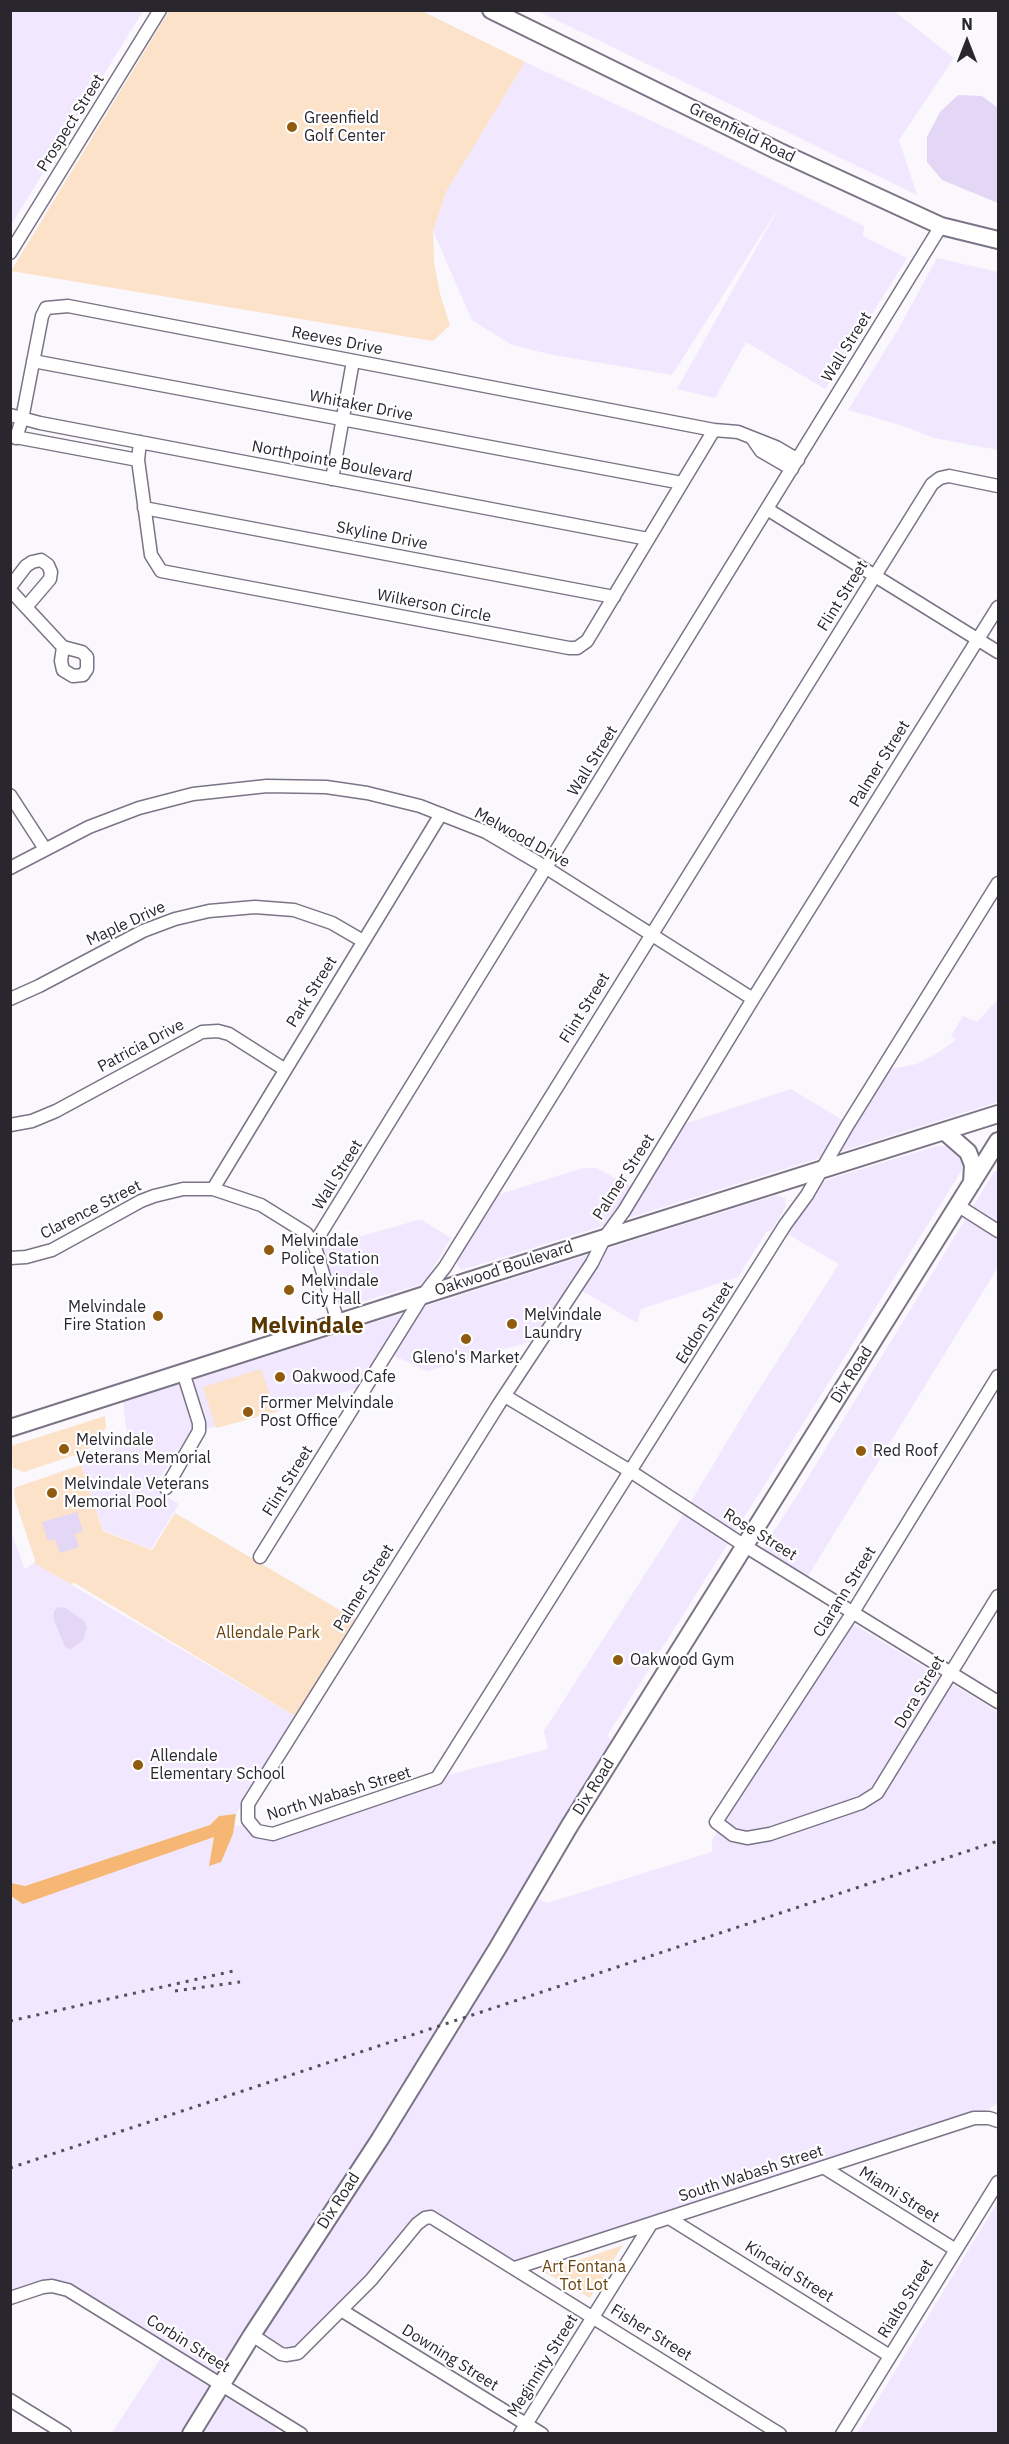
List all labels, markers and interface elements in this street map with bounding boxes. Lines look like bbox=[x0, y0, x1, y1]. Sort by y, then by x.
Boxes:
north arrow bbox=[937, 12, 997, 72]
text: N bbox=[961, 14, 973, 34]
street label: Prospect Street bbox=[33, 71, 109, 175]
street label: Greenfield Road bbox=[686, 99, 798, 167]
place label: Greenfield Golf Center bbox=[304, 108, 385, 146]
marker: Greenfield Golf Center bbox=[285, 120, 299, 134]
street label: Wall Street bbox=[818, 308, 876, 386]
street label: Reeves Drive bbox=[290, 323, 384, 359]
street label: Whitaker Drive bbox=[308, 387, 414, 425]
street label: Northpointe Boulevard bbox=[250, 437, 414, 487]
street label: Skyline Drive bbox=[335, 518, 429, 554]
street label: Flint Street bbox=[814, 557, 872, 635]
street label: Wilkerson Circle bbox=[375, 586, 493, 626]
street label: Palmer Street bbox=[846, 717, 914, 811]
street label: Wall Street bbox=[564, 722, 622, 800]
street label: Melwood Drive bbox=[471, 804, 573, 872]
street label: Maple Drive bbox=[83, 897, 169, 951]
street label: Park Street bbox=[283, 953, 341, 1031]
street label: Flint Street bbox=[556, 969, 614, 1047]
street label: Patricia Drive bbox=[95, 1015, 187, 1077]
street label: Palmer Street bbox=[589, 1130, 659, 1224]
street label: Wall Street bbox=[309, 1136, 367, 1214]
street label: Clarence Street bbox=[37, 1176, 145, 1244]
place label: Melvindale Police Station bbox=[281, 1231, 379, 1269]
street label: Oakwood Boulevard bbox=[432, 1238, 576, 1300]
marker: Melvindale Police Station bbox=[262, 1243, 276, 1257]
place label: Melvindale City Hall bbox=[301, 1271, 379, 1309]
street label: Eddon Street bbox=[672, 1278, 738, 1368]
marker: Melvindale City Hall bbox=[282, 1283, 296, 1297]
place label: Melvindale Fire Station bbox=[64, 1297, 146, 1335]
place label: Melvindale Laundry bbox=[524, 1305, 602, 1343]
marker: Melvindale Fire Station bbox=[151, 1309, 165, 1323]
district label: Melvindale bbox=[250, 1314, 364, 1340]
marker: Melvindale Laundry bbox=[505, 1317, 519, 1331]
marker: Gleno's Market bbox=[459, 1332, 473, 1346]
street label: Dix Road bbox=[827, 1343, 877, 1407]
place label: Gleno's Market bbox=[412, 1348, 520, 1368]
place label: Oakwood Cafe bbox=[292, 1367, 396, 1387]
marker: Oakwood Cafe bbox=[273, 1370, 287, 1384]
place label: Former Melvindale Post Office bbox=[260, 1393, 394, 1431]
marker: Former Melvindale Post Office bbox=[241, 1405, 255, 1419]
place label: Melvindale Veterans Memorial bbox=[76, 1430, 211, 1468]
place label: Red Roof bbox=[873, 1441, 938, 1461]
marker: Melvindale Veterans Memorial bbox=[57, 1442, 71, 1456]
street label: Flint Street bbox=[259, 1442, 317, 1520]
marker: Red Roof bbox=[854, 1444, 868, 1458]
place label: Melvindale Veterans Memorial Pool bbox=[64, 1474, 209, 1512]
marker: Melvindale Veterans Memorial Pool bbox=[45, 1486, 59, 1500]
street label: Rose Street bbox=[720, 1505, 800, 1565]
street label: Palmer Street bbox=[330, 1541, 398, 1635]
street label: Clarann Street bbox=[810, 1543, 880, 1641]
park label: Allendale Park bbox=[216, 1623, 320, 1643]
place label: Oakwood Gym bbox=[630, 1650, 735, 1670]
street label: Dora Street bbox=[891, 1652, 949, 1732]
marker: Oakwood Gym bbox=[611, 1653, 625, 1667]
place label: Allendale Elementary School bbox=[150, 1746, 285, 1784]
street label: Dix Road bbox=[569, 1755, 619, 1819]
marker: Allendale Elementary School bbox=[131, 1758, 145, 1772]
street label: North Wabash Street bbox=[265, 1763, 413, 1825]
street label: South Wabash Street bbox=[676, 2142, 826, 2206]
street label: Miami Street bbox=[855, 2163, 943, 2227]
street label: Dix Road bbox=[314, 2169, 364, 2233]
street label: Kincaid Street bbox=[741, 2237, 837, 2307]
street label: Rialto Street bbox=[874, 2256, 938, 2342]
park label: Art Fontana Tot Lot bbox=[542, 2257, 626, 2295]
street label: Fisher Street bbox=[607, 2300, 695, 2366]
street label: Corbin Street bbox=[143, 2311, 233, 2377]
street label: Meginnity Street bbox=[504, 2311, 582, 2421]
street label: Downing Street bbox=[398, 2321, 502, 2395]

